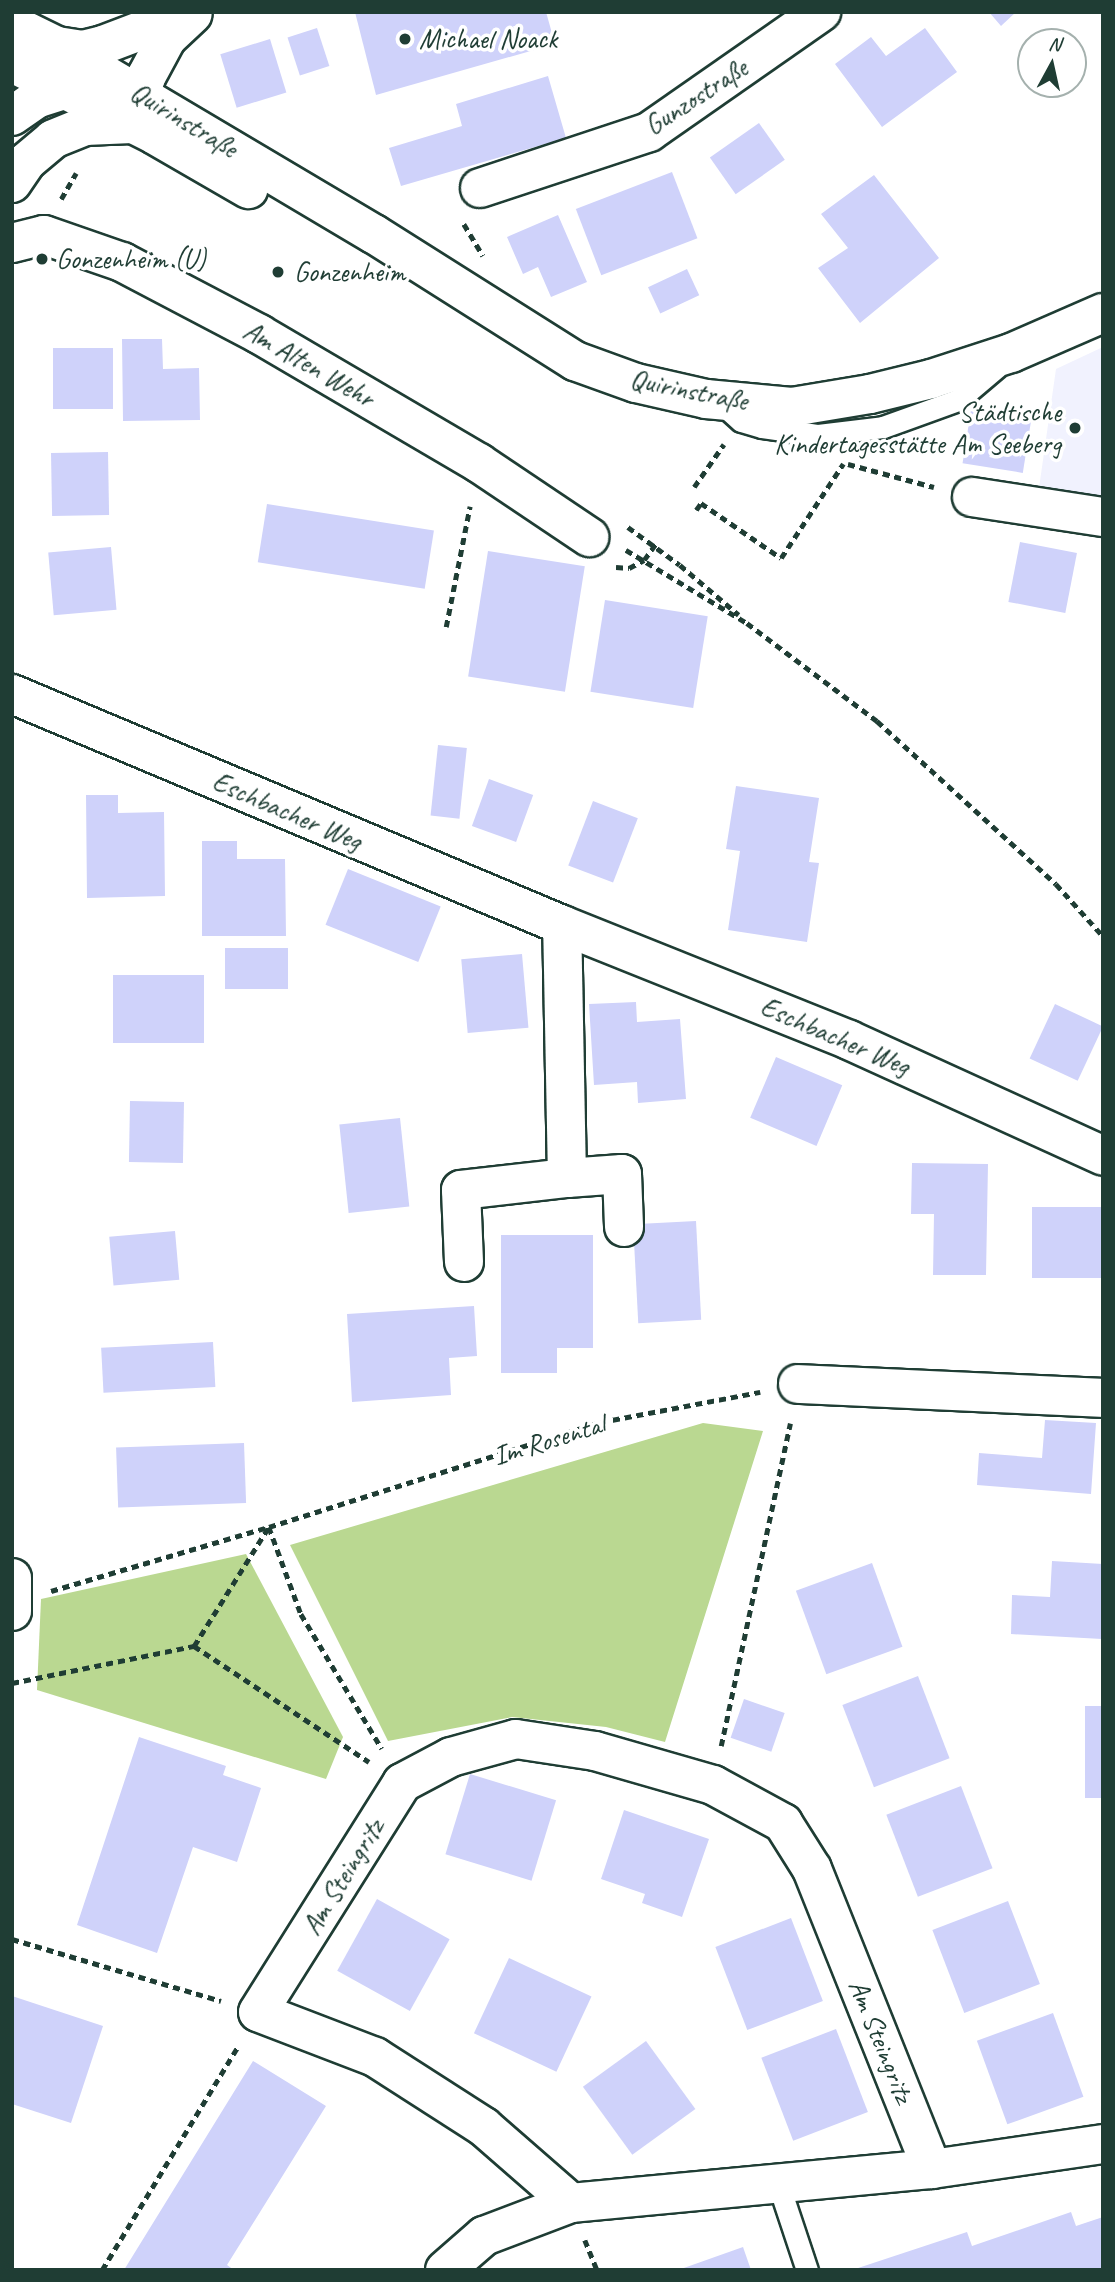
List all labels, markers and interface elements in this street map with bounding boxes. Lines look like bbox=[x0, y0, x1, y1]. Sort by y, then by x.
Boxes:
place label: Michael Noack bbox=[419, 22, 557, 56]
north arrow bbox=[1017, 28, 1087, 98]
marker: Michael Noack bbox=[397, 31, 413, 47]
text: N bbox=[1047, 31, 1062, 57]
street label: Gunzostraße bbox=[638, 51, 754, 143]
street label: Quirinstraße bbox=[124, 75, 244, 165]
place label: Gonzenheim (U) bbox=[56, 242, 206, 276]
marker: Gonzenheim (U) bbox=[34, 251, 50, 267]
place label: Gonzenheim bbox=[294, 255, 405, 289]
marker: Gonzenheim bbox=[268, 262, 288, 282]
street label: Am Alten Wehr bbox=[238, 313, 380, 415]
street label: Quirinstraße bbox=[627, 362, 751, 418]
place label: Städtische Kindertagesstätte Am Seeberg bbox=[775, 395, 1061, 461]
marker: Städtische Kindertagesstätte Am Seeberg bbox=[1067, 420, 1083, 436]
street label: Eschbacher Weg bbox=[207, 764, 367, 858]
street label: Eschbacher Weg bbox=[755, 989, 915, 1083]
street label: Im Rosental bbox=[489, 1407, 609, 1473]
street label: Am Steingritz bbox=[294, 1813, 392, 1941]
street label: Am Steingritz bbox=[841, 1974, 921, 2108]

